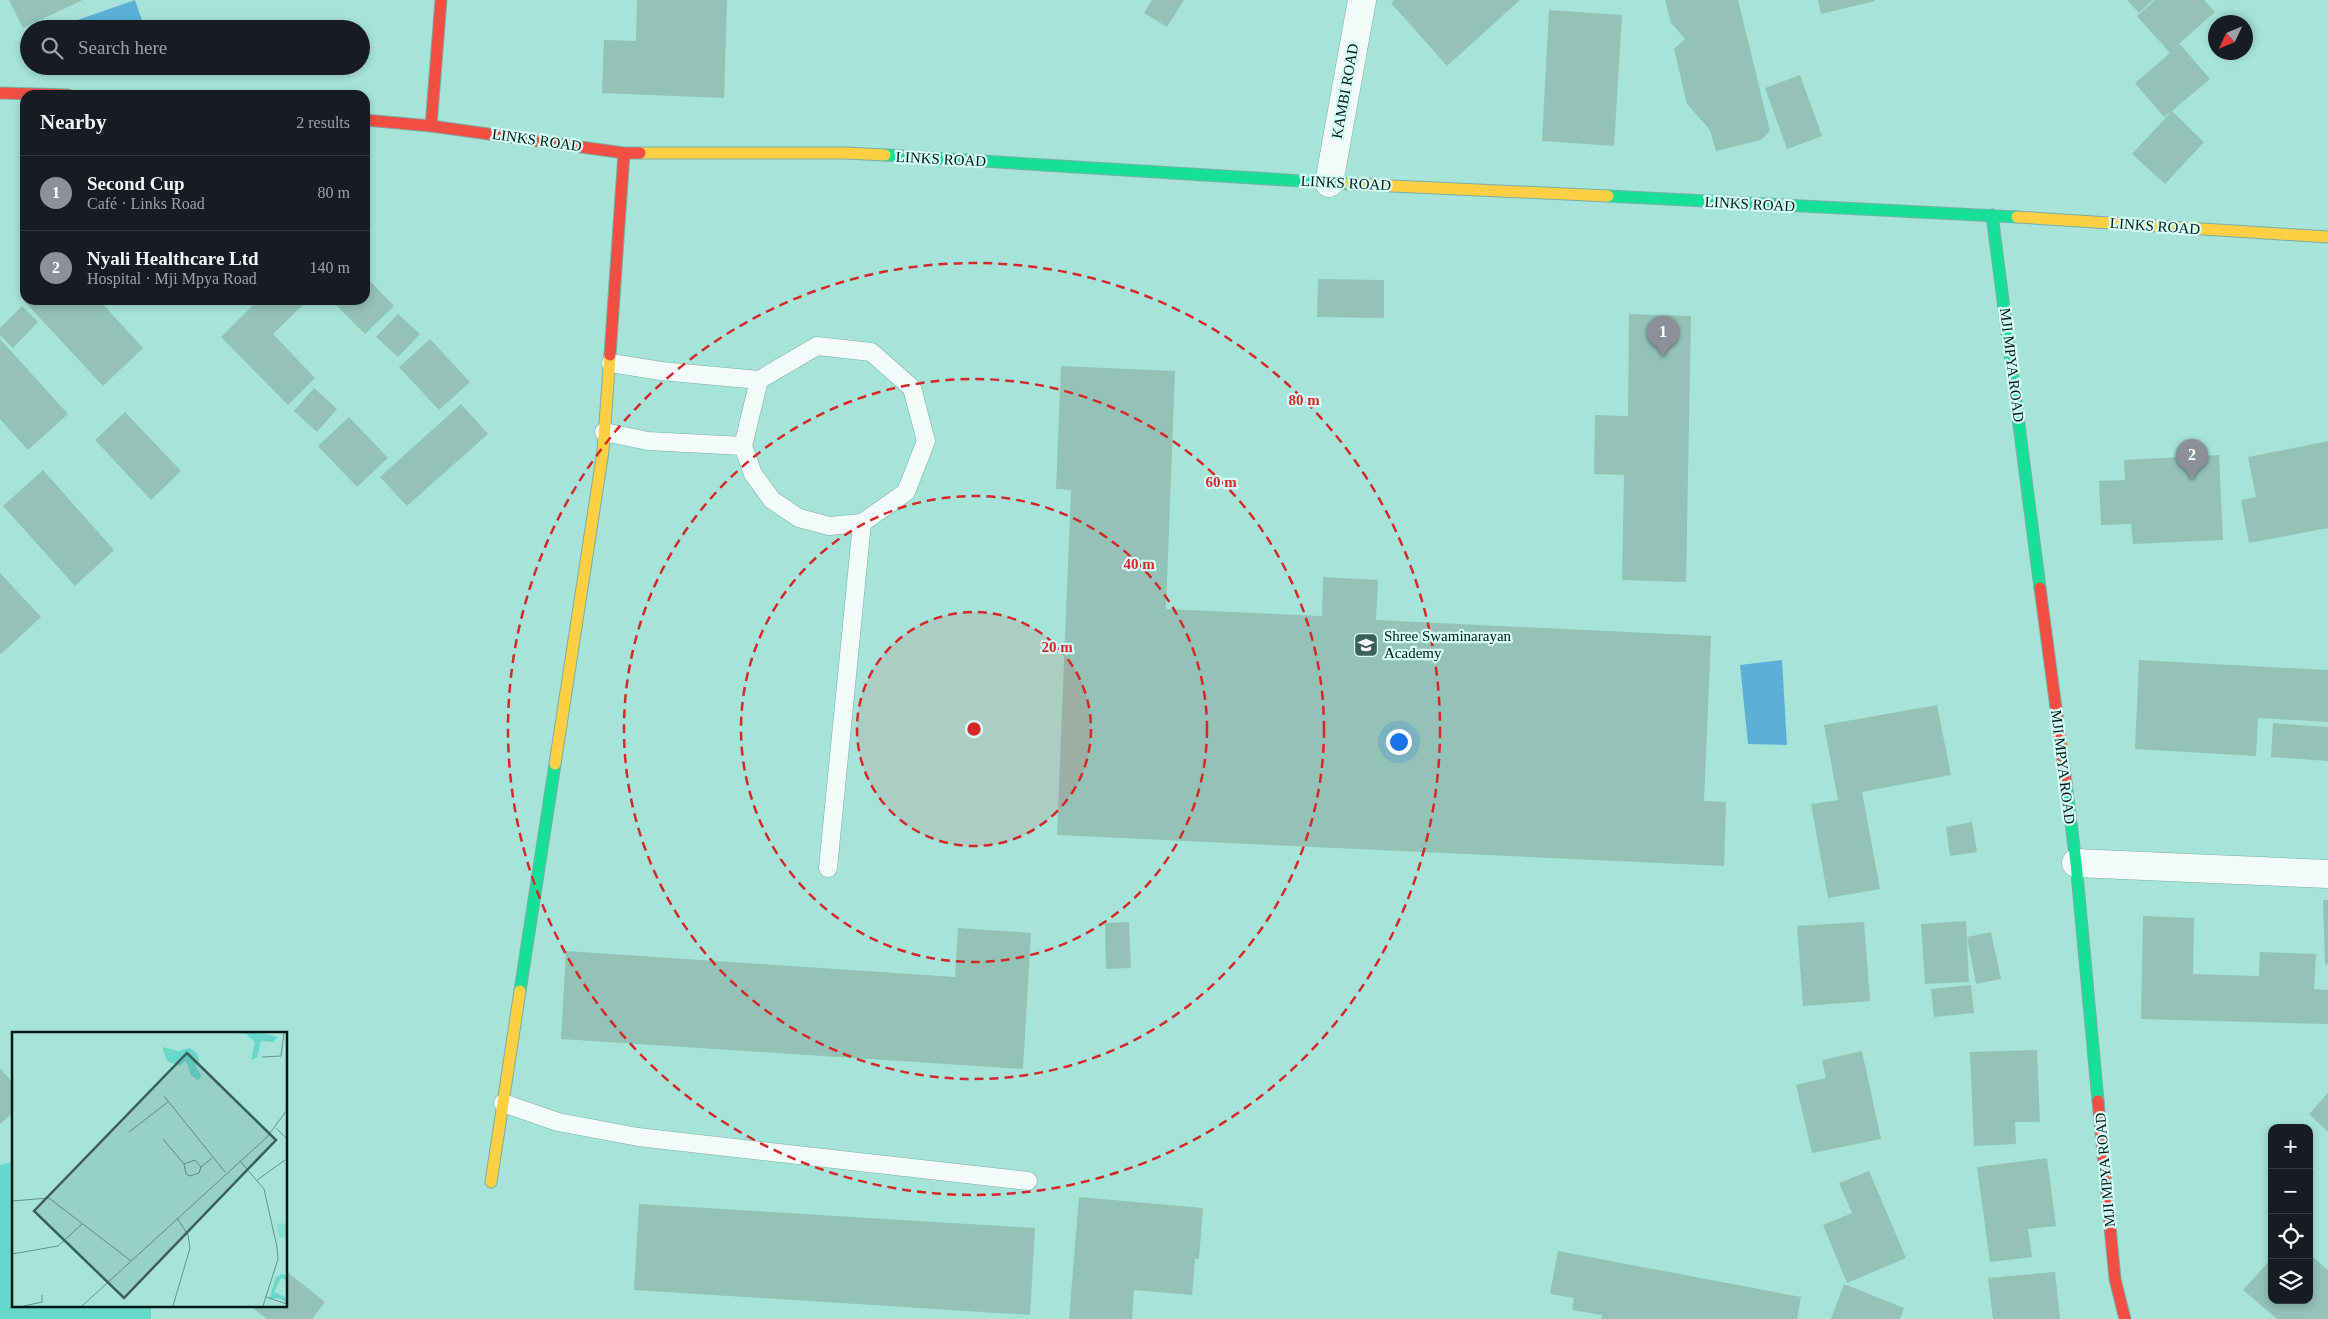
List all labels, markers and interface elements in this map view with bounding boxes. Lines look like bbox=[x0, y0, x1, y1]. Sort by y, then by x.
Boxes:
north arrow bbox=[2208, 15, 2253, 60]
search box bbox=[20, 20, 370, 75]
icon: search bbox=[38, 34, 66, 62]
text: Search here bbox=[78, 37, 167, 58]
street label: KAMBI ROAD bbox=[1329, 42, 1361, 140]
text: Nearby bbox=[40, 110, 107, 134]
text: 2 results bbox=[296, 114, 350, 131]
street label: LINKS ROAD bbox=[491, 126, 583, 154]
street label: LINKS ROAD bbox=[895, 149, 987, 169]
text: Second Cup bbox=[87, 173, 185, 194]
street label: LINKS ROAD bbox=[1300, 173, 1392, 193]
text: 1 bbox=[52, 184, 60, 201]
text: 80 m bbox=[318, 184, 350, 201]
street label: LINKS ROAD bbox=[1704, 194, 1796, 214]
text: Café · Links Road bbox=[87, 195, 205, 212]
street label: LINKS ROAD bbox=[2109, 215, 2201, 237]
text: Nyali Healthcare Ltd bbox=[87, 248, 259, 269]
text: 2 bbox=[52, 259, 60, 276]
text: 140 m bbox=[310, 259, 350, 276]
text: Hospital · Mji Mpya Road bbox=[87, 270, 257, 287]
street label: MJI MPYA ROAD bbox=[1997, 307, 2027, 423]
pin: 1 bbox=[1647, 316, 1679, 357]
text: 80 m bbox=[1288, 392, 1320, 408]
pin: 2 bbox=[2176, 439, 2208, 480]
text: 60 m bbox=[1205, 474, 1237, 490]
text: 40 m bbox=[1123, 556, 1155, 572]
place label: Shree Swaminarayan Academy bbox=[1384, 628, 1512, 661]
school or university icon: Shree Swaminarayan Academy bbox=[1353, 632, 1379, 658]
text: 20 m bbox=[1041, 639, 1073, 655]
street label: MJI MPYA ROAD bbox=[2048, 709, 2078, 825]
centre of rings bbox=[965, 720, 983, 738]
your location bbox=[1386, 729, 1412, 755]
inset map bbox=[12, 1032, 288, 1306]
street label: MJI MPYA ROAD bbox=[2092, 1112, 2118, 1228]
map controls bbox=[2268, 1124, 2313, 1304]
button: + bbox=[2268, 1124, 2313, 1169]
button: − bbox=[2268, 1169, 2313, 1214]
button: locate bbox=[2268, 1214, 2313, 1259]
button: layers bbox=[2268, 1259, 2313, 1304]

